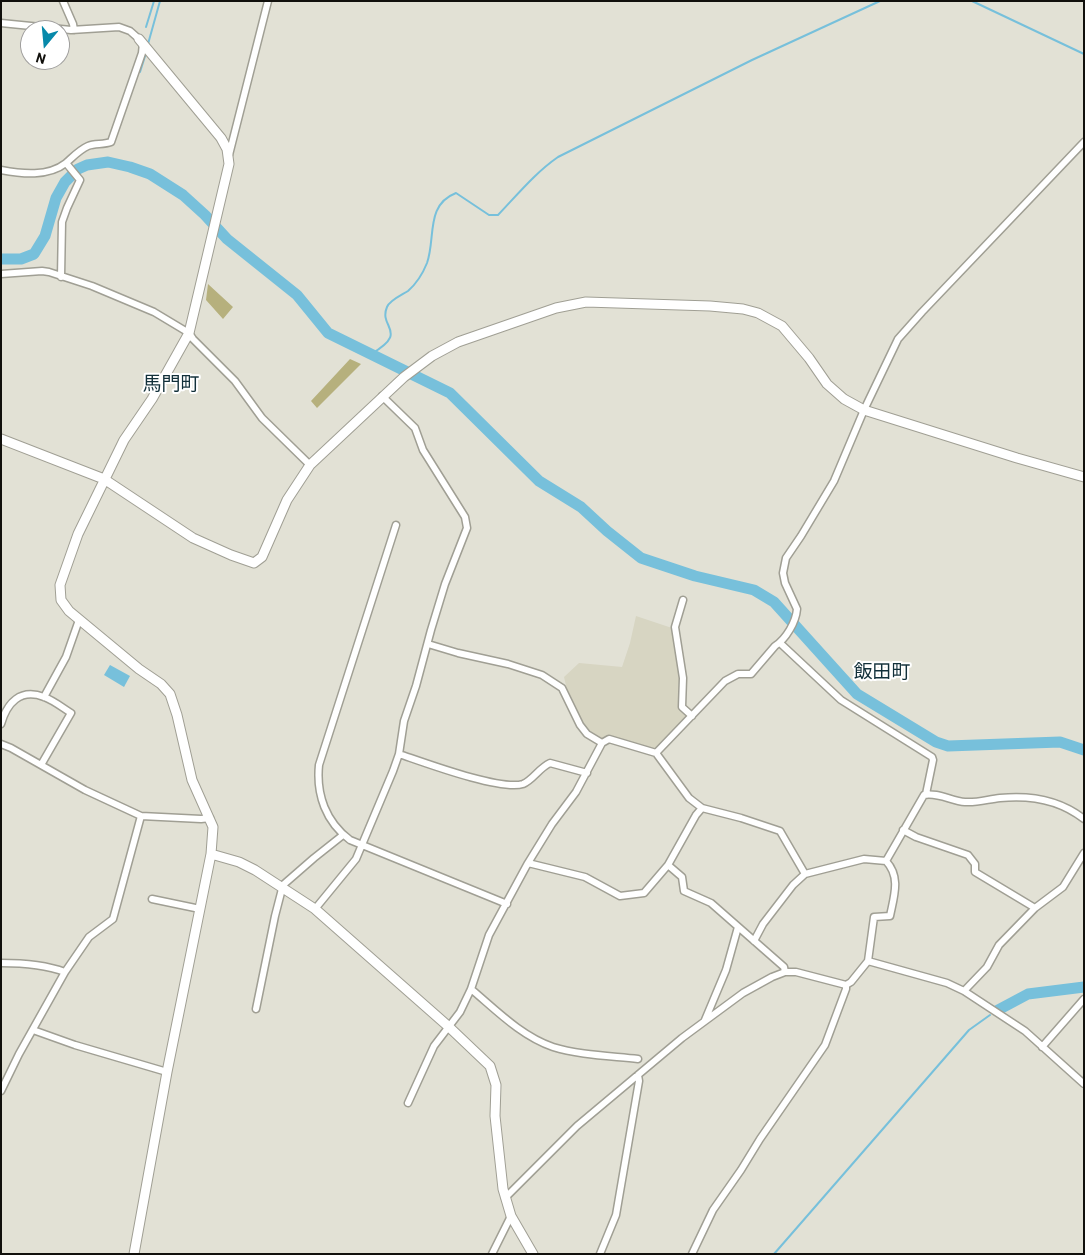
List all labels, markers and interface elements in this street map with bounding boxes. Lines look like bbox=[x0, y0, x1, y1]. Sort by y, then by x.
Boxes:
north arrow bbox=[20, 20, 70, 70]
text: N bbox=[34, 49, 48, 68]
district label: 馬門町 bbox=[143, 373, 199, 395]
district label: 飯田町 bbox=[854, 661, 910, 683]

